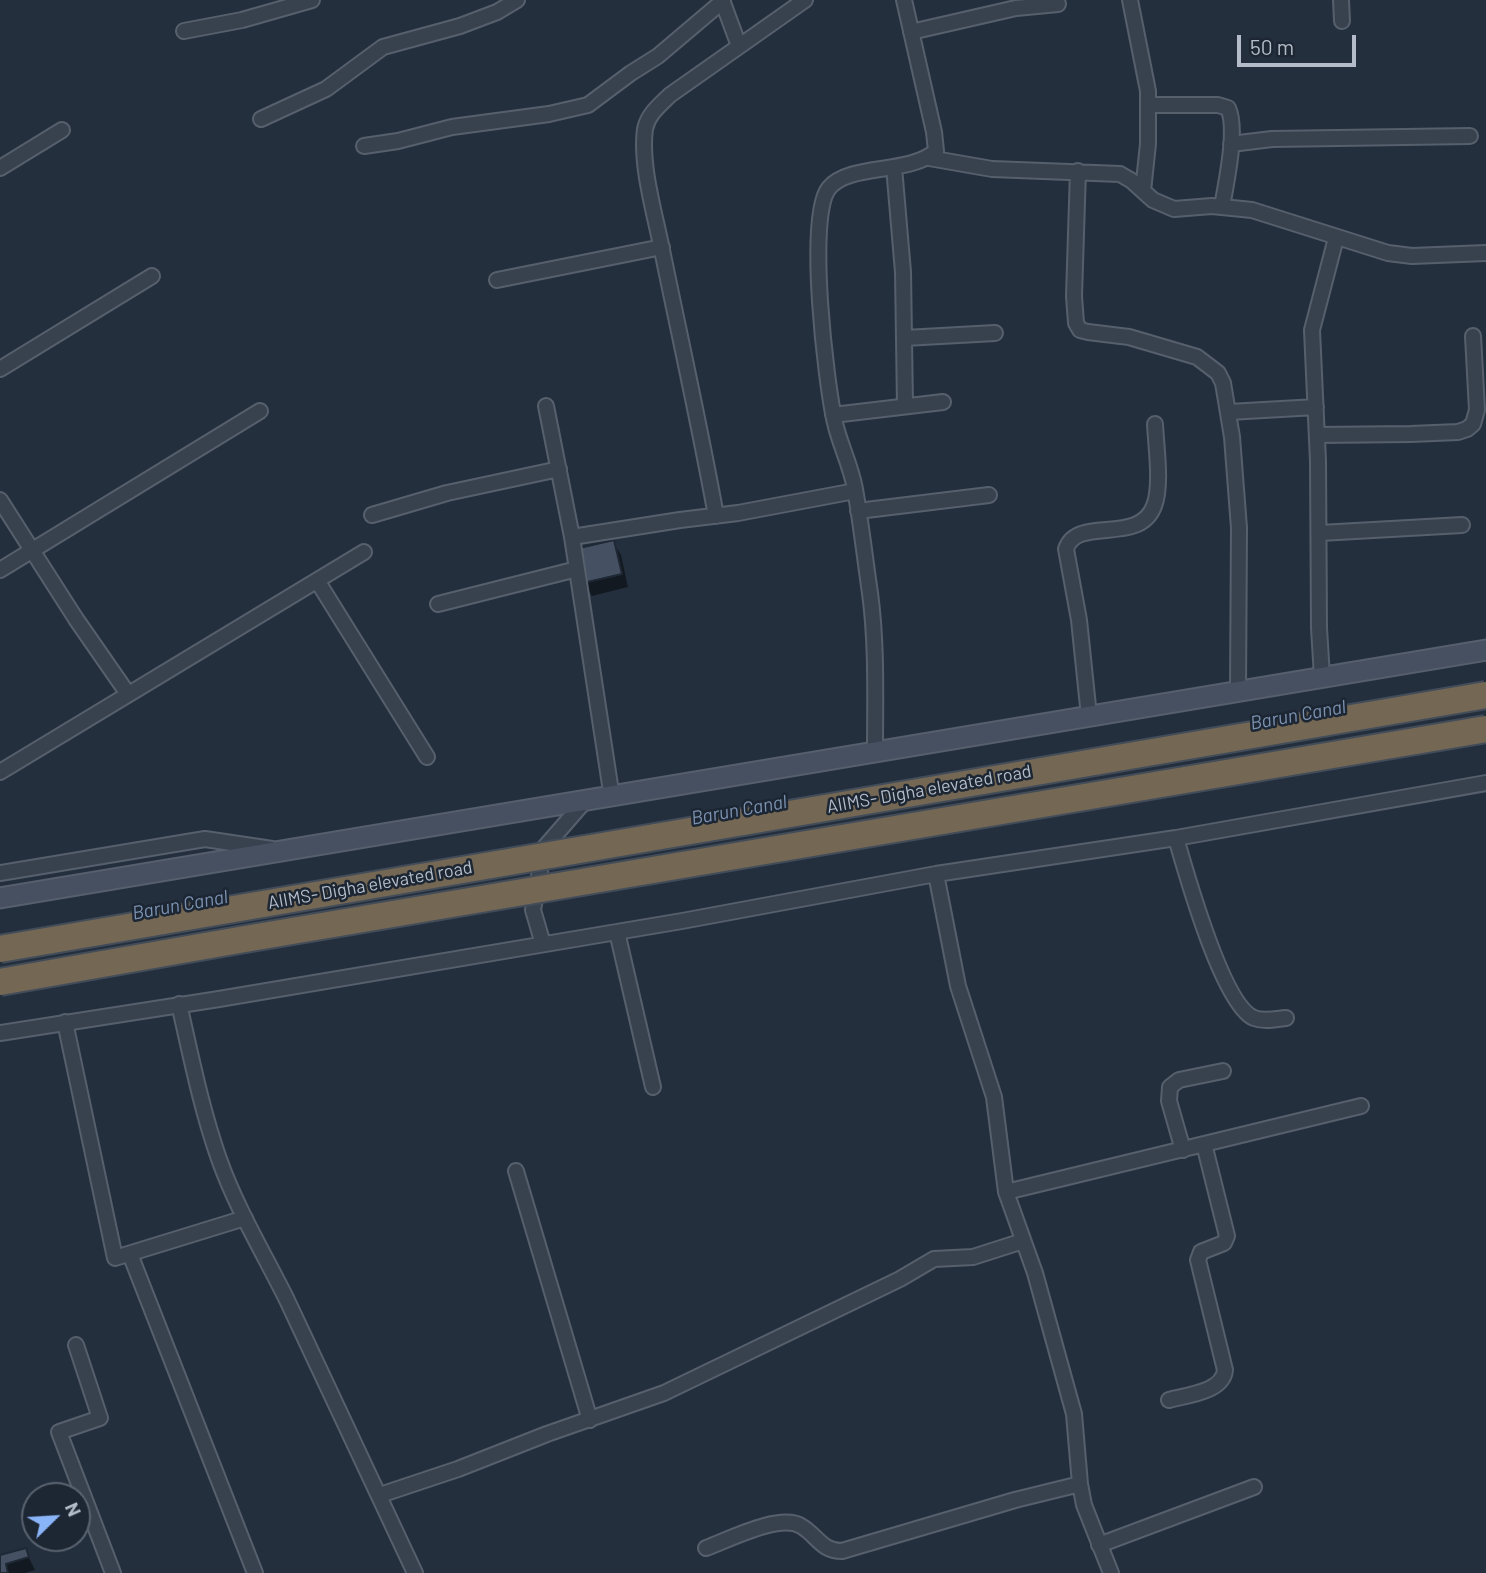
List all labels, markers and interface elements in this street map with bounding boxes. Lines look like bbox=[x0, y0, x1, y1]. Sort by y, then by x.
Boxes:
scale bar bbox=[1241, 21, 1360, 65]
text: 50 m bbox=[1250, 34, 1294, 59]
water label: Barun Canal bbox=[1248, 695, 1348, 735]
street label: AIIMS- Digha elevated road bbox=[825, 760, 1033, 818]
water label: Barun Canal bbox=[689, 790, 789, 830]
street label: AIIMS- Digha elevated road bbox=[266, 856, 474, 914]
water label: Barun Canal bbox=[130, 885, 230, 925]
north arrow bbox=[21, 1482, 91, 1552]
text: N bbox=[61, 1499, 87, 1520]

